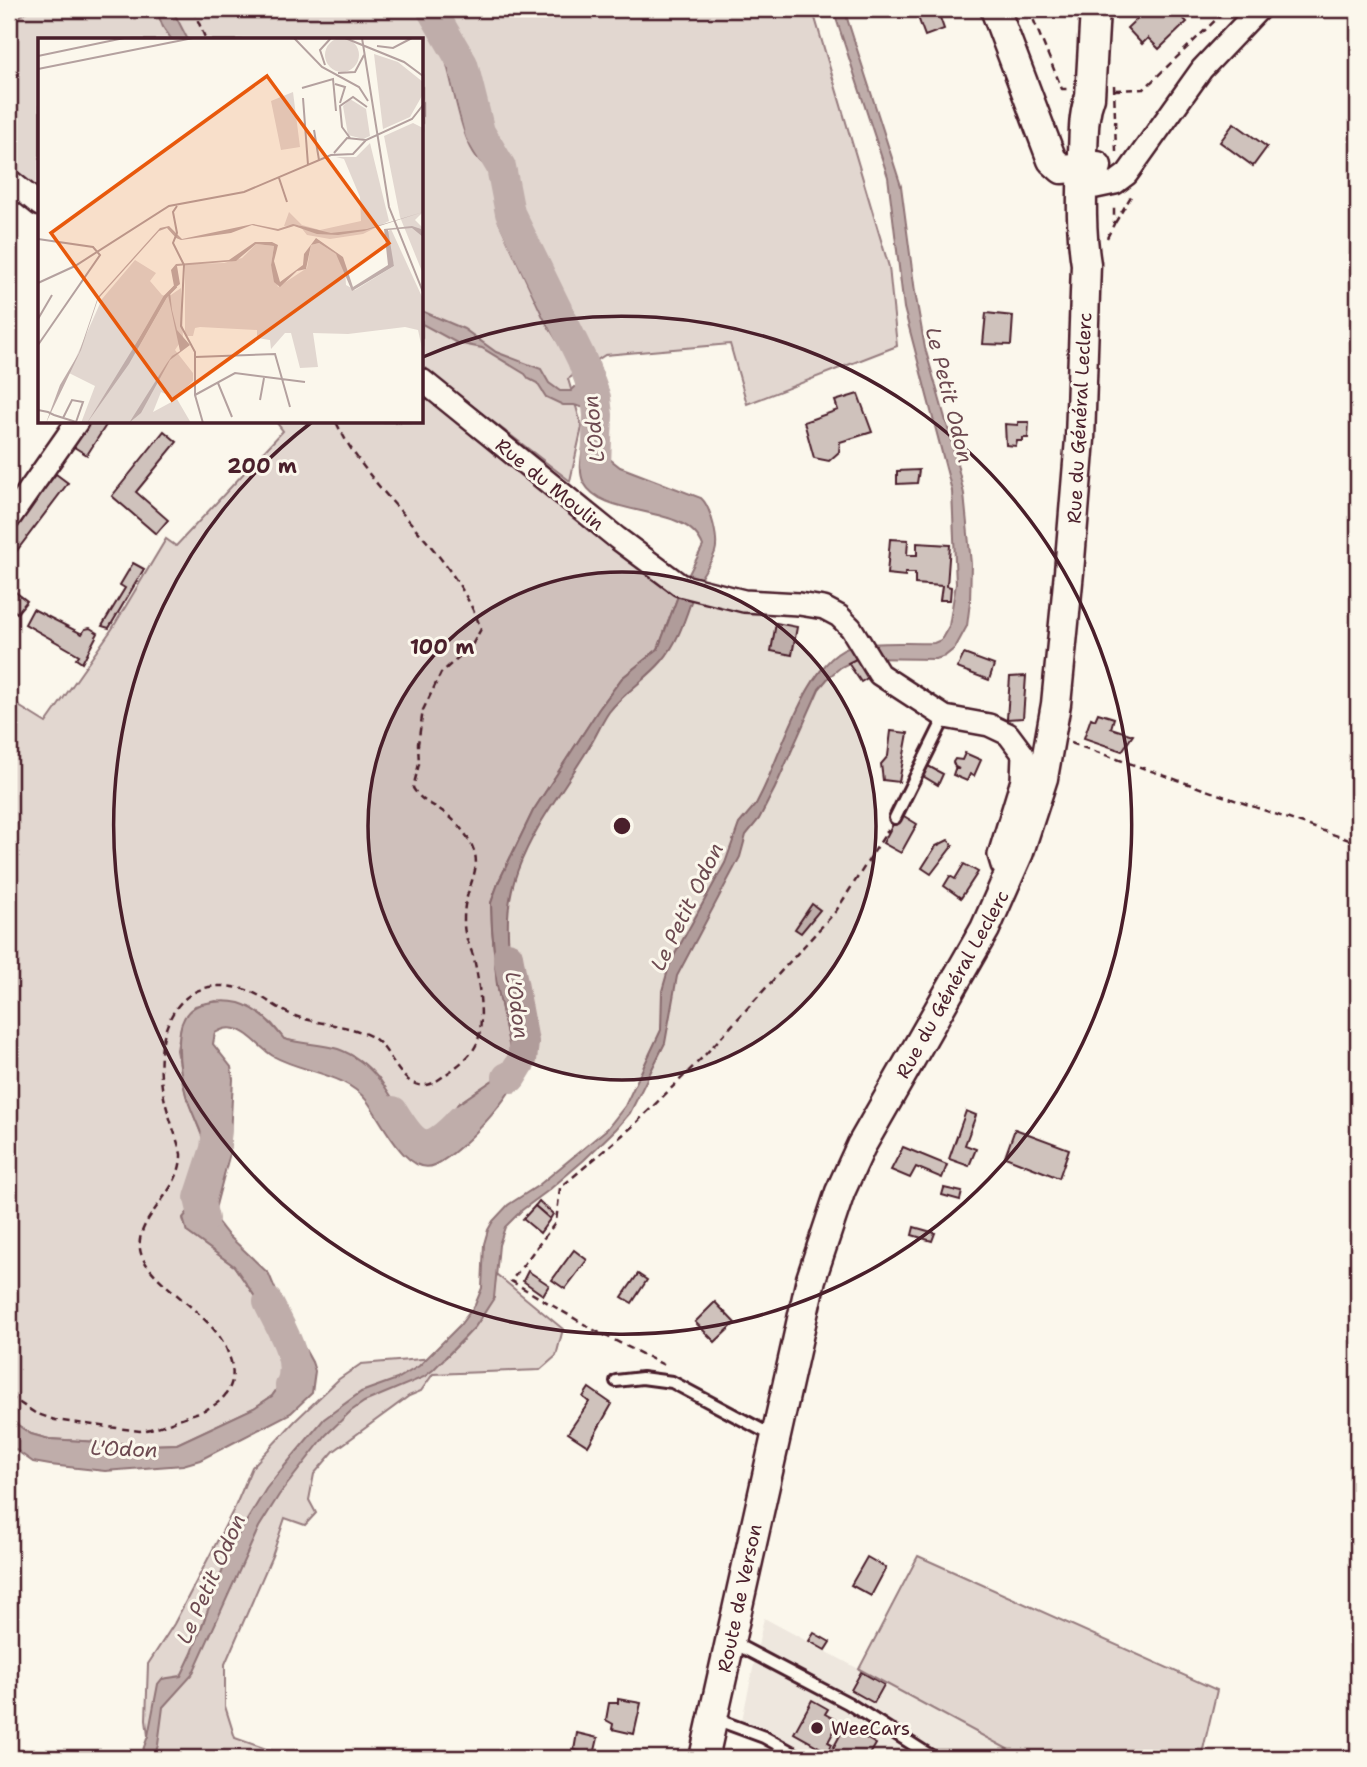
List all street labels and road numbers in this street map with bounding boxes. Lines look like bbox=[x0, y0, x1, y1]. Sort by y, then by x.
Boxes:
street label: Rue du Général Leclerc bbox=[1061, 312, 1098, 524]
street label: Rue du Moulin bbox=[490, 433, 609, 536]
street label: Rue du Général Leclerc bbox=[890, 886, 1015, 1083]
street label: Route de Verson bbox=[712, 1522, 767, 1675]

